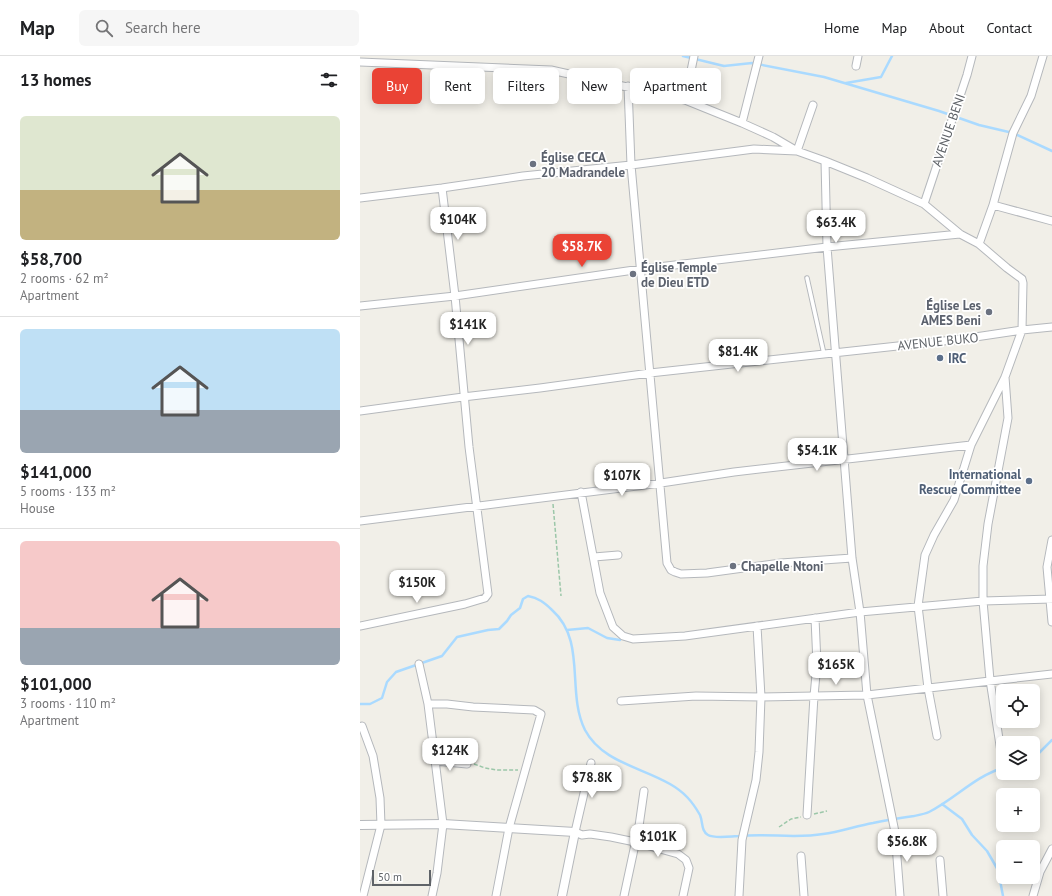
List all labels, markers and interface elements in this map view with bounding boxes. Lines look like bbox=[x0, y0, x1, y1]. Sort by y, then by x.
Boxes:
search box bbox=[79, 10, 359, 46]
text: Map bbox=[20, 16, 55, 40]
icon: search bbox=[93, 17, 115, 39]
text: Search here bbox=[125, 18, 201, 37]
text: Home bbox=[824, 19, 859, 37]
text: Map bbox=[881, 19, 907, 37]
text: About bbox=[929, 19, 965, 37]
text: Contact bbox=[987, 19, 1032, 37]
chip: Buy bbox=[372, 68, 422, 104]
chip: Rent bbox=[430, 68, 485, 104]
chip: Filters bbox=[493, 68, 559, 104]
chip: New bbox=[567, 68, 622, 104]
chip: Apartment bbox=[630, 68, 721, 104]
text: 13 homes bbox=[20, 69, 91, 91]
icon: filters bbox=[318, 69, 340, 91]
street label: AVENUE BENI bbox=[928, 91, 969, 169]
icon: home bbox=[144, 142, 216, 214]
place label: Église CECA 20 Madrandele bbox=[541, 149, 625, 181]
marker: Église CECA 20 Madrandele bbox=[528, 159, 538, 169]
pin: $104K bbox=[430, 207, 486, 241]
pin: $63.4K bbox=[803, 210, 869, 244]
text: $104K bbox=[439, 211, 477, 228]
text: $63.4K bbox=[816, 214, 856, 231]
pin: $58.7K bbox=[549, 234, 615, 268]
text: $58.7K bbox=[562, 238, 602, 255]
text: $58,700 bbox=[20, 248, 82, 270]
place label: Église Temple de Dieu ETD bbox=[641, 259, 718, 291]
marker: Église Temple de Dieu ETD bbox=[628, 269, 638, 279]
text: 2 rooms · 62 m² bbox=[20, 270, 109, 287]
text: Apartment bbox=[20, 287, 79, 304]
place label: Église Les AMES Beni bbox=[921, 297, 982, 329]
marker: Église Les AMES Beni bbox=[984, 307, 994, 317]
pin: $141K bbox=[440, 312, 496, 346]
text: $141K bbox=[449, 316, 487, 333]
street label: AVENUE BUKO bbox=[897, 329, 979, 354]
pin: $81.4K bbox=[705, 339, 771, 373]
text: $81.4K bbox=[718, 343, 758, 360]
place label: IRC bbox=[948, 350, 966, 367]
marker: IRC bbox=[935, 353, 945, 363]
icon: home bbox=[144, 355, 216, 427]
pin: $54.1K bbox=[784, 438, 850, 472]
text: $54.1K bbox=[797, 442, 837, 459]
text: $141,000 bbox=[20, 461, 92, 483]
pin: $107K bbox=[594, 463, 650, 497]
place label: International Rescue Committee bbox=[919, 466, 1021, 498]
text: $107K bbox=[603, 467, 641, 484]
marker: International Rescue Committee bbox=[1024, 476, 1034, 486]
text: 5 rooms · 133 m² bbox=[20, 483, 116, 500]
text: House bbox=[20, 500, 55, 517]
place label: Chapelle Ntoni bbox=[741, 558, 824, 575]
marker: Chapelle Ntoni bbox=[728, 561, 738, 571]
icon: home bbox=[144, 567, 216, 639]
pin: $150K bbox=[389, 570, 445, 604]
text: $150K bbox=[398, 574, 436, 591]
pin: $165K bbox=[808, 652, 864, 686]
text: $165K bbox=[817, 656, 855, 673]
text: $101,000 bbox=[20, 673, 92, 695]
map controls bbox=[996, 684, 1040, 884]
button: locate bbox=[996, 684, 1040, 728]
text: 3 rooms · 110 m² bbox=[20, 695, 116, 712]
text: Apartment bbox=[20, 712, 79, 729]
button: layers bbox=[996, 736, 1040, 780]
pin: $124K bbox=[422, 738, 478, 772]
text: $124K bbox=[431, 742, 469, 759]
pin: $78.8K bbox=[559, 765, 625, 799]
text: $78.8K bbox=[572, 769, 612, 786]
button: + bbox=[996, 788, 1040, 832]
pin: $101K bbox=[630, 824, 686, 858]
text: $101K bbox=[639, 828, 677, 845]
pin: $56.8K bbox=[874, 829, 940, 863]
text: $56.8K bbox=[887, 833, 927, 850]
button: − bbox=[996, 840, 1040, 884]
scale bar bbox=[372, 868, 431, 887]
text: 50 m bbox=[378, 870, 402, 884]

